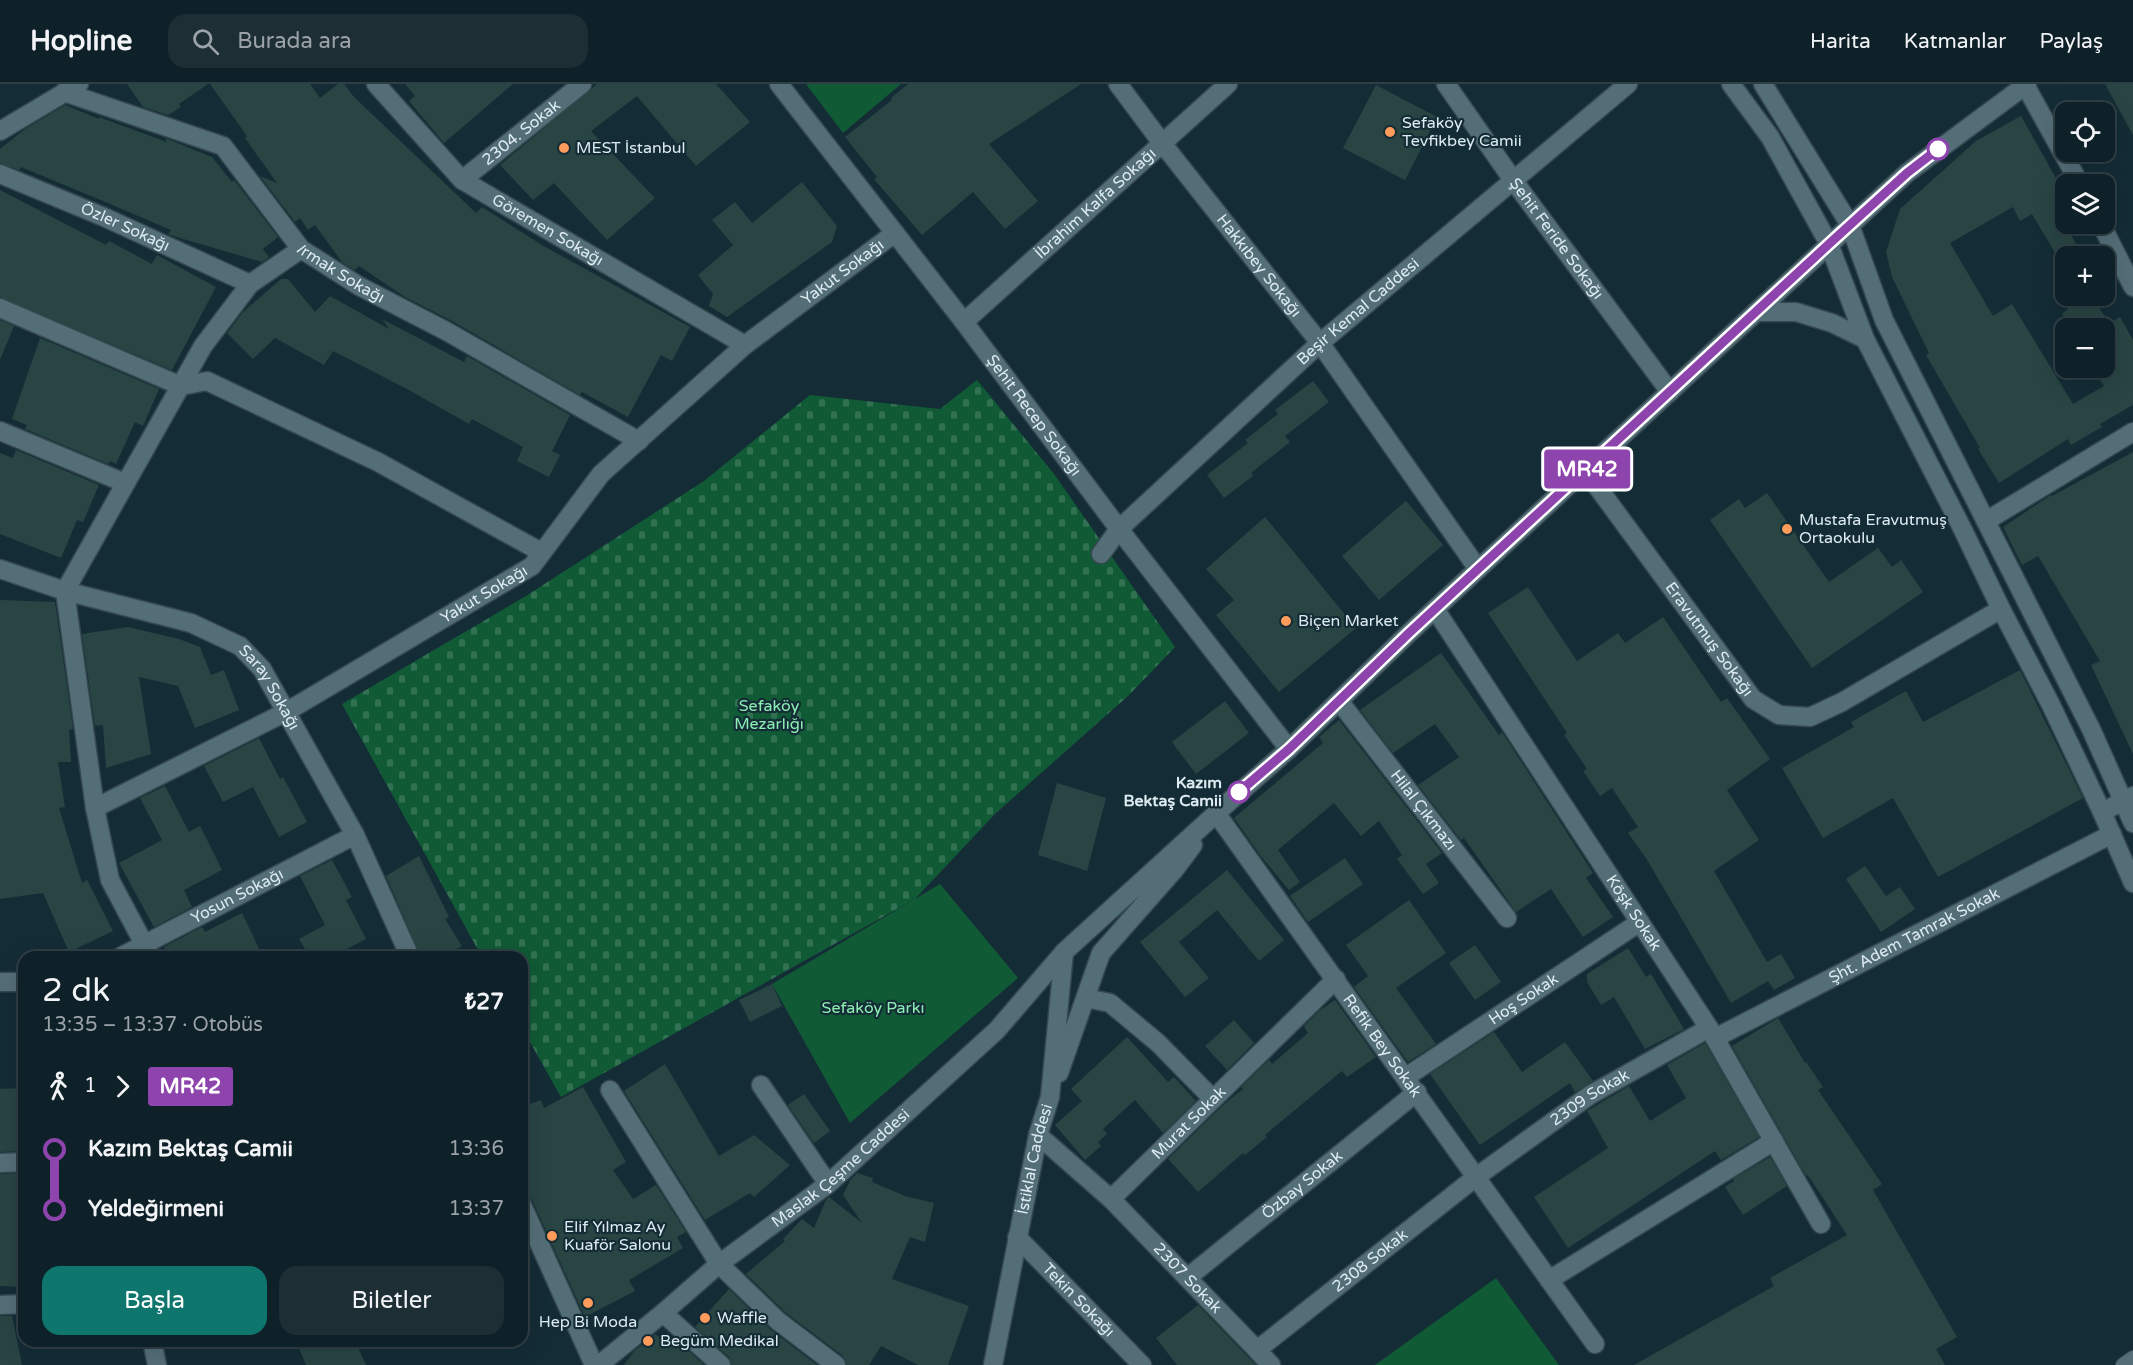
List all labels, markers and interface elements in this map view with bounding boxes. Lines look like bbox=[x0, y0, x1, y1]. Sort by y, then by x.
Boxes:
search box bbox=[168, 14, 588, 68]
text: Hopline bbox=[30, 24, 132, 58]
icon: search bbox=[189, 25, 222, 58]
text: Burada ara bbox=[237, 28, 352, 54]
text: Harita bbox=[1810, 29, 1871, 54]
text: Katmanlar bbox=[1904, 29, 2006, 54]
text: Paylaş bbox=[2039, 29, 2103, 54]
street label: 2304. Sokak bbox=[478, 95, 565, 170]
map controls bbox=[2055, 102, 2115, 378]
button: locate bbox=[2055, 102, 2115, 162]
place label: Sefaköy Tevfikbey Camii bbox=[1402, 113, 1522, 151]
marker: Sefaköy Tevfikbey Camii bbox=[1383, 125, 1397, 139]
place label: MEST İstanbul bbox=[576, 138, 686, 158]
unlabelled marker bbox=[1927, 138, 1949, 160]
marker: MEST İstanbul bbox=[557, 141, 571, 155]
street label: İbrahim Kalfa Sokağı bbox=[1031, 144, 1160, 263]
street label: Şehit Feride Sokağı bbox=[1505, 174, 1608, 303]
button: layers bbox=[2055, 174, 2115, 234]
street label: Göremen Sokağı bbox=[488, 190, 607, 270]
street label: Özler Sokağı bbox=[78, 198, 173, 256]
street label: Hakkıbey Sokağı bbox=[1212, 210, 1306, 321]
street label: Yakut Sokağı bbox=[797, 235, 888, 309]
street label: Irmak Sokağı bbox=[292, 241, 388, 307]
button: + bbox=[2055, 246, 2115, 306]
street label: Beşir Kemal Caddesi bbox=[1293, 254, 1423, 369]
button: − bbox=[2055, 318, 2115, 378]
street label: Şehit Recep Sokağı bbox=[982, 351, 1086, 480]
line badge: MR42 bbox=[1545, 450, 1629, 488]
text: MR42 bbox=[1556, 457, 1618, 482]
place label: Mustafa Eravutmuş Ortaokulu bbox=[1799, 510, 1947, 548]
marker: Mustafa Eravutmuş Ortaokulu bbox=[1780, 522, 1794, 536]
street label: Yakut Sokağı bbox=[437, 561, 531, 628]
street label: Eravutmuş Sokağı bbox=[1661, 578, 1758, 700]
place label: Biçen Market bbox=[1298, 611, 1399, 631]
marker: Biçen Market bbox=[1279, 614, 1293, 628]
street label: Saray Sokağı bbox=[234, 641, 304, 734]
park label: Sefaköy Mezarlığı bbox=[734, 696, 804, 734]
street label: Hilal Çıkmazı bbox=[1386, 766, 1461, 854]
place label: Kazım Bektaş Camii bbox=[1124, 773, 1222, 811]
marker: Kazım Bektaş Camii bbox=[1228, 781, 1250, 803]
street label: Yosun Sokağı bbox=[188, 864, 287, 928]
street label: Köşk Sokak bbox=[1602, 871, 1666, 955]
street label: Şht. Adem Tamrak Sokak bbox=[1825, 883, 2003, 988]
street label: Hoş Sokak bbox=[1485, 969, 1562, 1029]
text: 2 dk bbox=[42, 971, 110, 1010]
text: ₺27 bbox=[465, 989, 504, 1015]
street label: Refik Bey Sokak bbox=[1339, 990, 1426, 1102]
park label: Sefaköy Parkı bbox=[822, 998, 924, 1018]
text: 13:35 – 13:37 · Otobüs bbox=[42, 1013, 263, 1037]
street label: 2309 Sokak bbox=[1546, 1065, 1633, 1130]
icon: walk bbox=[42, 1070, 75, 1103]
icon: forward bbox=[106, 1070, 139, 1103]
text: 1 bbox=[84, 1074, 97, 1098]
text: MR42 bbox=[160, 1074, 221, 1099]
street label: Murat Sokak bbox=[1148, 1082, 1230, 1164]
street label: İstiklal Caddesi bbox=[1013, 1101, 1057, 1216]
street label: Maslak Çeşme Caddesi bbox=[768, 1104, 914, 1232]
text: Kazım Bektaş Camii bbox=[88, 1136, 293, 1162]
text: 13:36 bbox=[449, 1137, 504, 1161]
street label: Özbay Sokak bbox=[1257, 1146, 1347, 1224]
text: Yeldeğirmeni bbox=[88, 1196, 224, 1222]
text: 13:37 bbox=[449, 1197, 504, 1221]
place label: Elif Yılmaz Ay Kuaför Salonu bbox=[564, 1217, 671, 1255]
street label: 2308 Sokak bbox=[1328, 1225, 1412, 1297]
marker: Elif Yılmaz Ay Kuaför Salonu bbox=[545, 1229, 559, 1243]
street label: 2307 Sokak bbox=[1149, 1239, 1226, 1318]
street label: Tekin Sokağı bbox=[1038, 1259, 1119, 1341]
button: Başla bbox=[42, 1266, 267, 1335]
button: Biletler bbox=[279, 1266, 504, 1335]
marker: Hep Bi Moda bbox=[581, 1296, 595, 1310]
place label: Waffle bbox=[717, 1308, 767, 1328]
marker: Waffle bbox=[698, 1311, 712, 1325]
place label: Hep Bi Moda bbox=[539, 1312, 637, 1332]
place label: Begüm Medikal bbox=[660, 1331, 779, 1351]
marker: Begüm Medikal bbox=[641, 1334, 655, 1348]

